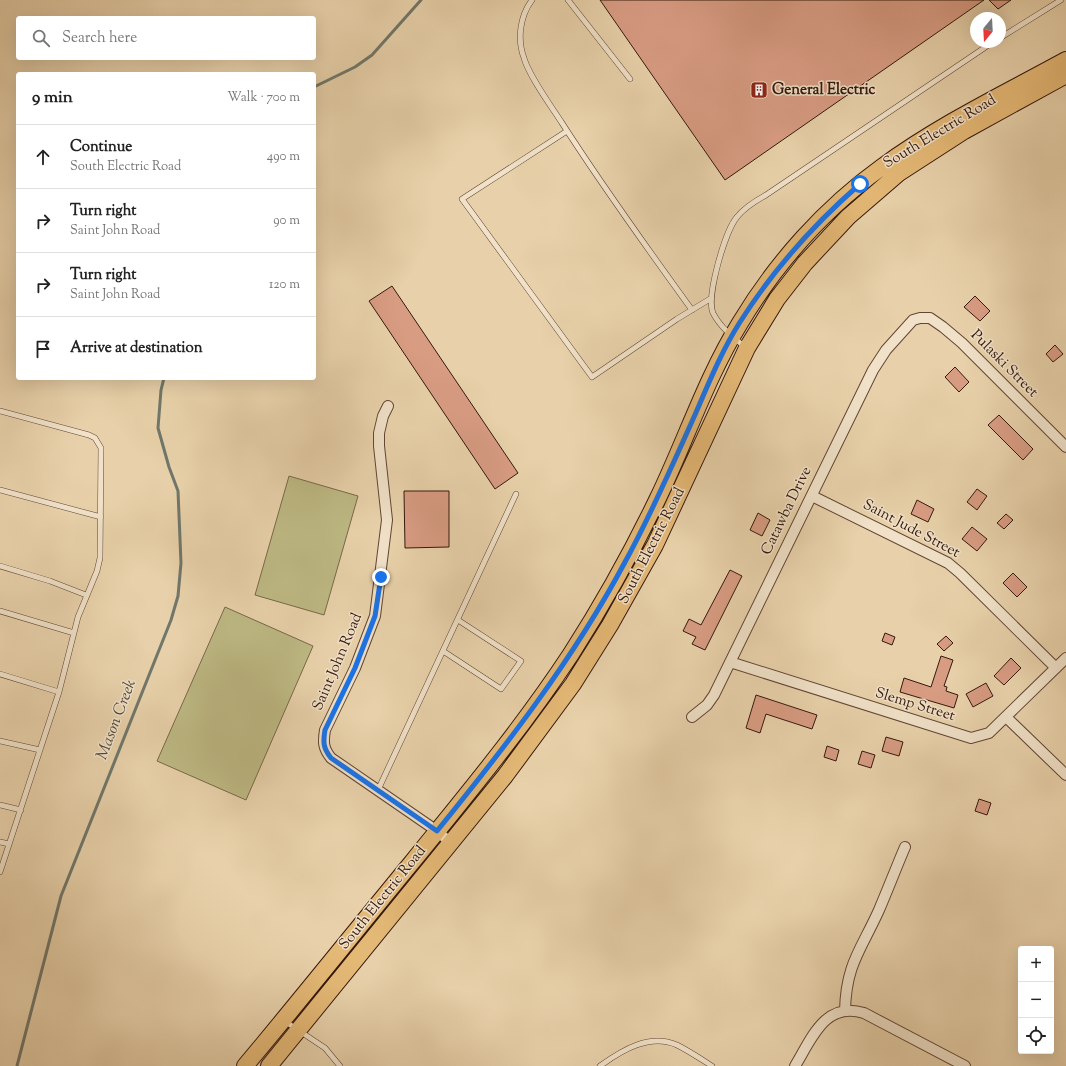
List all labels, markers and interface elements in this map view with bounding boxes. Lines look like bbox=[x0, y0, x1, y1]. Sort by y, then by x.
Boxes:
north arrow bbox=[970, 12, 1006, 48]
search box bbox=[16, 16, 316, 60]
icon: search bbox=[30, 27, 52, 49]
text: Search here bbox=[62, 28, 137, 49]
building icon: General Electric bbox=[749, 80, 769, 100]
place label: General Electric bbox=[772, 80, 876, 101]
text: 9 min bbox=[32, 86, 73, 110]
text: Walk · 700 m bbox=[227, 89, 300, 107]
street label: South Electric Road bbox=[880, 90, 1001, 174]
text: Continue bbox=[70, 137, 132, 158]
icon: ahead bbox=[32, 146, 54, 168]
text: 490 m bbox=[267, 148, 300, 166]
text: South Electric Road bbox=[70, 158, 181, 176]
route start bbox=[851, 175, 869, 193]
text: Turn right bbox=[70, 201, 136, 222]
icon: right bbox=[32, 210, 54, 232]
text: 90 m bbox=[273, 212, 300, 230]
text: Saint John Road bbox=[70, 222, 160, 240]
text: Turn right bbox=[70, 265, 136, 286]
icon: right bbox=[32, 274, 54, 296]
text: 120 m bbox=[269, 276, 300, 294]
text: Saint John Road bbox=[70, 286, 160, 304]
street label: Pulaski Street bbox=[965, 325, 1043, 403]
icon: arrive bbox=[32, 338, 54, 360]
text: Arrive at destination bbox=[70, 338, 203, 359]
street label: Catawba Drive bbox=[757, 463, 817, 559]
street label: South Electric Road bbox=[614, 484, 691, 608]
street label: Saint Jude Street bbox=[859, 495, 963, 563]
route end bbox=[372, 568, 390, 586]
street label: Saint John Road bbox=[308, 609, 368, 714]
water label: Mason Creek bbox=[91, 677, 143, 763]
street label: Slemp Street bbox=[872, 683, 958, 727]
street label: South Electric Road bbox=[334, 841, 432, 954]
map controls bbox=[1018, 946, 1054, 1054]
button: + bbox=[1018, 946, 1054, 982]
button: − bbox=[1018, 982, 1054, 1018]
button: locate bbox=[1018, 1018, 1054, 1054]

